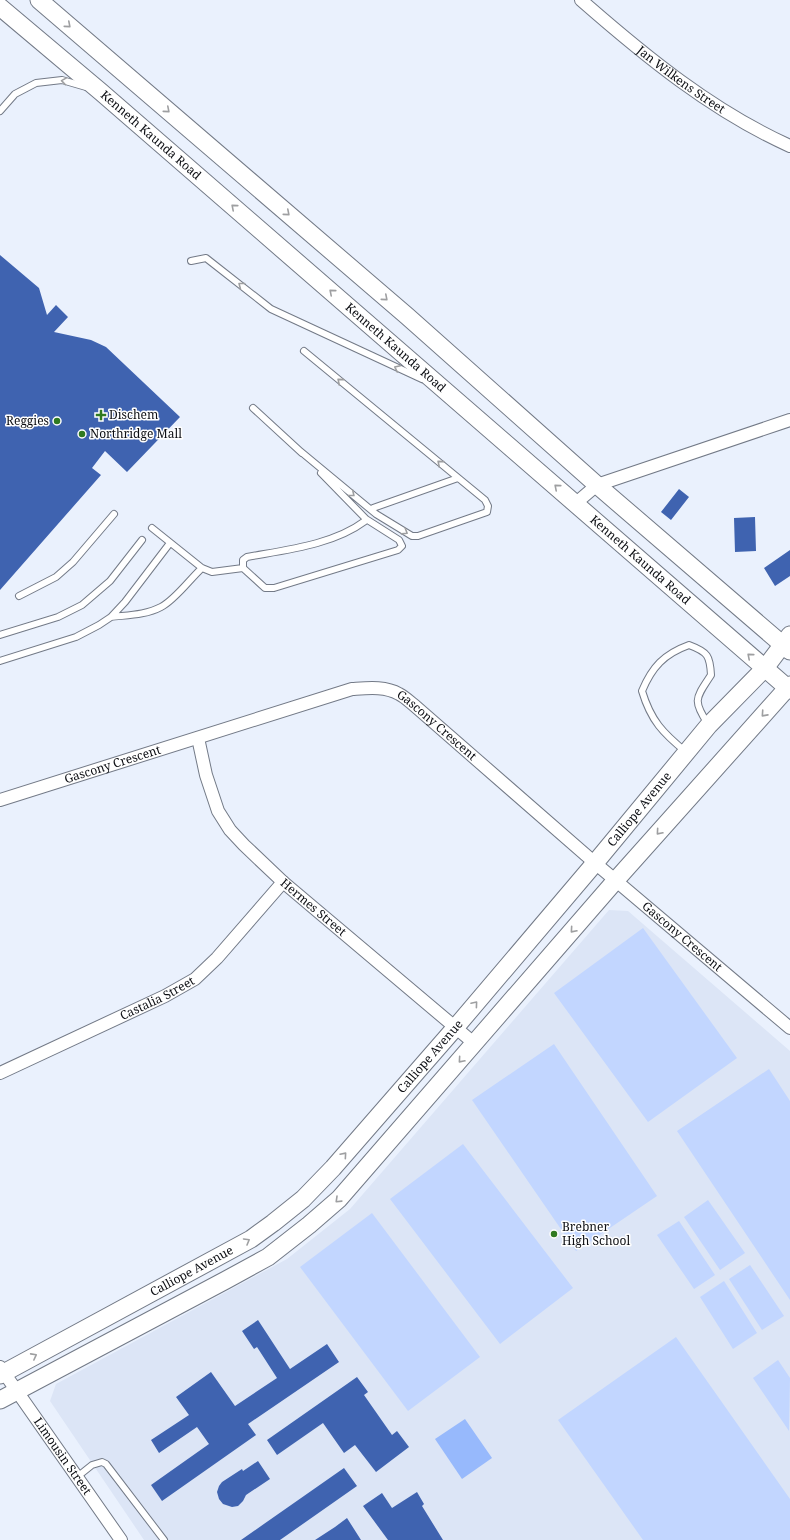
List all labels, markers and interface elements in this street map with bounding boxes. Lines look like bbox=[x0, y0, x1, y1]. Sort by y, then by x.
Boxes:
one-way arrow bbox=[63, 21, 71, 28]
street label: Jan Wilkens Street bbox=[633, 41, 728, 117]
one-way arrow bbox=[61, 77, 67, 86]
street label: Kenneth Kaunda Road bbox=[97, 86, 206, 184]
one-way arrow bbox=[162, 106, 169, 113]
one-way arrow bbox=[231, 204, 238, 211]
one-way arrow bbox=[282, 209, 289, 216]
one-way arrow bbox=[238, 282, 245, 289]
one-way arrow bbox=[329, 289, 337, 297]
one-way arrow bbox=[381, 293, 388, 300]
street label: Kenneth Kaunda Road bbox=[342, 299, 450, 396]
one-way arrow bbox=[394, 365, 402, 373]
one-way arrow bbox=[338, 378, 345, 385]
place label: Dischem bbox=[109, 406, 158, 423]
marker: Dischem bbox=[96, 410, 106, 420]
place label: Reggies bbox=[6, 412, 49, 429]
marker: Reggies bbox=[52, 416, 62, 426]
place label: Northridge Mall bbox=[90, 425, 182, 442]
marker: Northridge Mall bbox=[77, 429, 87, 439]
one-way arrow bbox=[438, 461, 445, 468]
one-way arrow bbox=[555, 485, 562, 492]
one-way arrow bbox=[348, 489, 355, 496]
street label: Kenneth Kaunda Road bbox=[587, 511, 695, 608]
one-way arrow bbox=[401, 527, 408, 535]
one-way arrow bbox=[747, 653, 755, 660]
street label: Gascony Crescent bbox=[394, 686, 480, 764]
one-way arrow bbox=[762, 710, 769, 717]
street label: Gascony Crescent bbox=[62, 741, 163, 787]
street label: Calliope Avenue bbox=[603, 768, 675, 850]
one-way arrow bbox=[656, 828, 663, 835]
street label: Hermes Street bbox=[277, 874, 350, 940]
street label: Gascony Crescent bbox=[639, 897, 726, 975]
one-way arrow bbox=[571, 926, 578, 933]
street label: Castalia Street bbox=[117, 972, 197, 1024]
one-way arrow bbox=[471, 1002, 478, 1009]
street label: Calliope Avenue bbox=[393, 1016, 466, 1097]
one-way arrow bbox=[458, 1056, 465, 1063]
one-way arrow bbox=[339, 1153, 346, 1160]
one-way arrow bbox=[335, 1195, 343, 1203]
place label: Brebner High School bbox=[562, 1218, 630, 1249]
marker: Brebner High School bbox=[549, 1229, 559, 1239]
one-way arrow bbox=[243, 1238, 250, 1245]
street label: Calliope Avenue bbox=[147, 1241, 236, 1300]
one-way arrow bbox=[30, 1354, 37, 1361]
street label: Limousin Street bbox=[30, 1414, 96, 1498]

